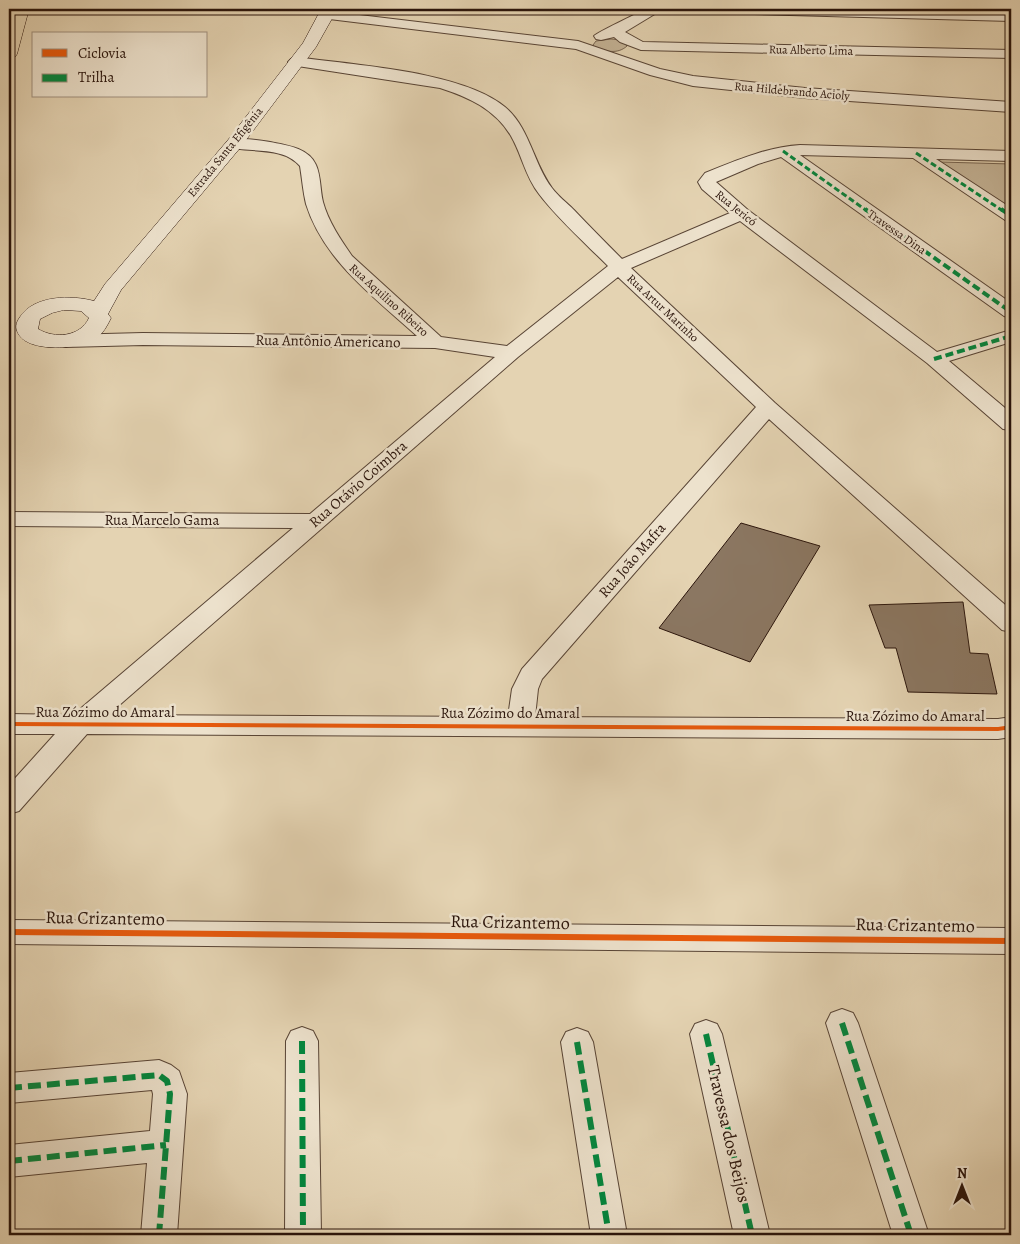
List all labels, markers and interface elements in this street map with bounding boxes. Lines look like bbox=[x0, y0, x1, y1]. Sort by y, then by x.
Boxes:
legend bbox=[32, 32, 208, 98]
street label: Rua Alberto Lima bbox=[769, 41, 854, 59]
text: Ciclovia bbox=[78, 43, 126, 63]
text: Trilha bbox=[78, 67, 114, 87]
street label: Rua Hildebrando Acioly bbox=[734, 78, 851, 104]
street label: Estrada Santa Efigênia bbox=[184, 103, 267, 200]
street label: Rua Jericó bbox=[712, 186, 760, 230]
street label: Travessa Dina bbox=[864, 206, 930, 258]
street label: Rua Aquilino Ribeiro bbox=[346, 260, 432, 340]
street label: Rua Artur Marinho bbox=[624, 271, 702, 346]
street label: Rua Antônio Americano bbox=[255, 330, 401, 352]
street label: Rua Otávio Coimbra bbox=[305, 436, 411, 532]
street label: Rua Marcelo Gama bbox=[104, 510, 220, 530]
street label: Rua João Mafra bbox=[594, 518, 670, 602]
street label: Rua Zózimo do Amaral bbox=[35, 702, 175, 722]
street label: Rua Zózimo do Amaral bbox=[440, 703, 580, 723]
street label: Rua Zózimo do Amaral bbox=[845, 706, 985, 726]
street label: Rua Crizantemo bbox=[45, 905, 165, 931]
street label: Rua Crizantemo bbox=[450, 909, 570, 935]
street label: Rua Crizantemo bbox=[855, 912, 975, 938]
street label: Travessa dos Beijos bbox=[702, 1063, 756, 1205]
north arrow bbox=[938, 1162, 988, 1212]
text: N bbox=[957, 1164, 967, 1183]

